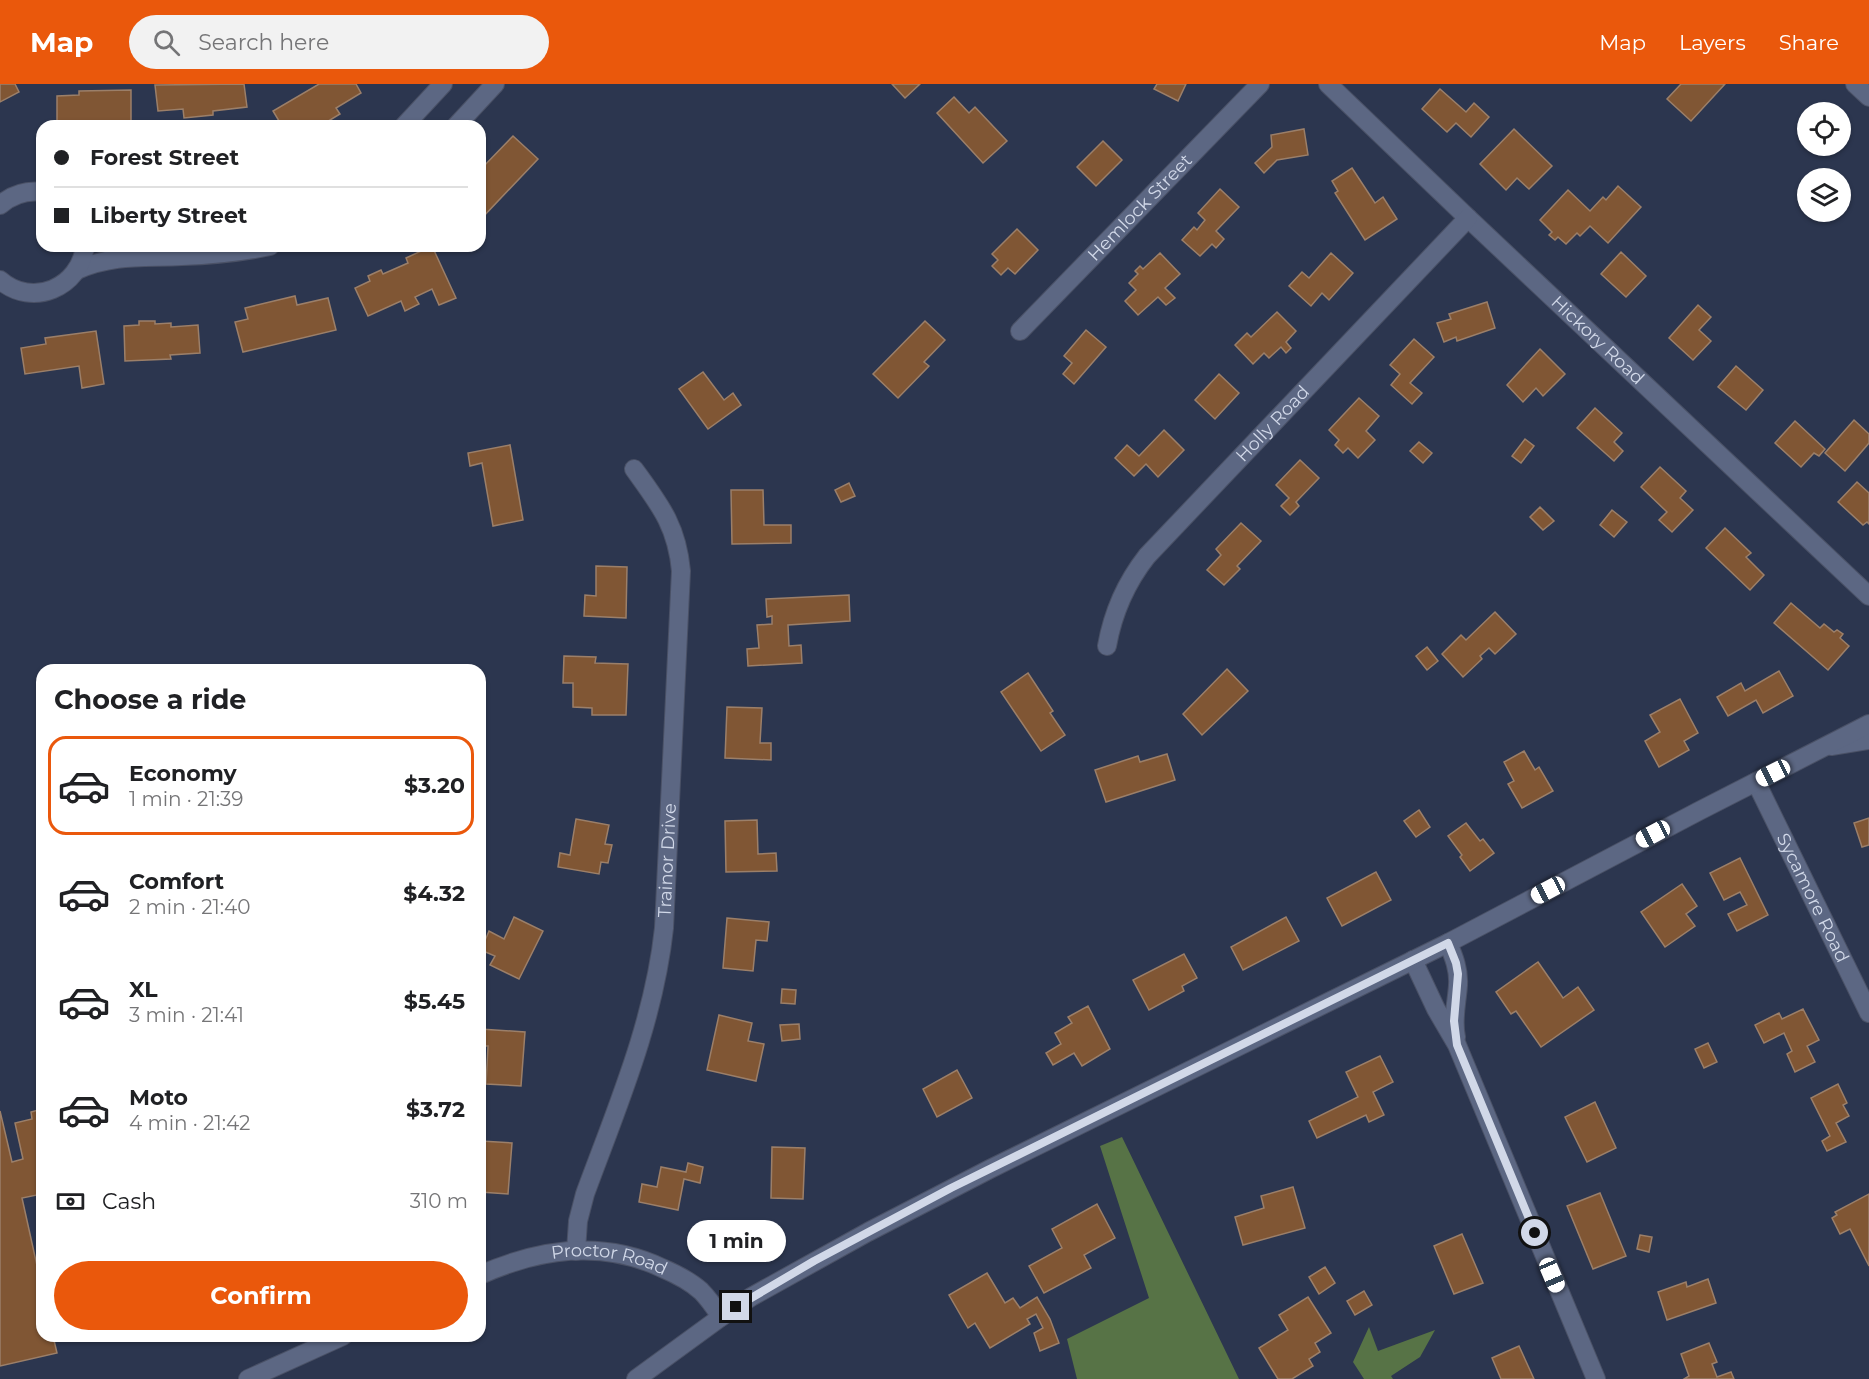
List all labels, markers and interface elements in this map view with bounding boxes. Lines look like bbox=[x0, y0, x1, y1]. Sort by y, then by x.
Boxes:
search box bbox=[129, 15, 549, 69]
text: Map bbox=[30, 25, 93, 59]
icon: search bbox=[150, 26, 183, 59]
text: Search here bbox=[198, 29, 329, 56]
text: Map bbox=[1599, 30, 1646, 55]
text: Layers bbox=[1679, 30, 1746, 55]
text: Share bbox=[1779, 30, 1839, 55]
map controls bbox=[1797, 102, 1851, 222]
button: locate bbox=[1797, 102, 1851, 156]
text: Forest Street bbox=[90, 144, 239, 171]
street label: Hemlock Street bbox=[1083, 150, 1197, 266]
button: layers bbox=[1797, 168, 1851, 222]
text: Liberty Street bbox=[90, 202, 247, 229]
street label: Hickory Road bbox=[1547, 291, 1649, 389]
street label: Holly Road bbox=[1231, 381, 1314, 466]
text: Choose a ride bbox=[54, 683, 246, 716]
car bbox=[1753, 757, 1793, 789]
icon: car bbox=[57, 759, 111, 813]
text: Economy bbox=[129, 760, 237, 787]
text: $3.20 bbox=[404, 772, 465, 799]
text: 1 min · 21:39 bbox=[129, 787, 243, 811]
street label: Trainor Drive bbox=[654, 802, 681, 918]
car bbox=[1633, 818, 1673, 850]
street label: Sycamore Road bbox=[1772, 830, 1854, 966]
icon: car bbox=[57, 867, 111, 921]
text: Comfort bbox=[129, 868, 224, 895]
car bbox=[1528, 874, 1568, 906]
text: $4.32 bbox=[403, 880, 465, 907]
text: 2 min · 21:40 bbox=[129, 895, 251, 919]
icon: car bbox=[57, 975, 111, 1029]
text: XL bbox=[129, 976, 158, 1003]
text: $5.45 bbox=[404, 988, 465, 1015]
text: 3 min · 21:41 bbox=[129, 1003, 244, 1027]
icon: car bbox=[57, 1083, 111, 1137]
text: Moto bbox=[129, 1084, 188, 1111]
text: $3.72 bbox=[406, 1096, 465, 1123]
text: 4 min · 21:42 bbox=[129, 1111, 250, 1135]
icon: cash bbox=[54, 1185, 87, 1218]
text: Cash bbox=[102, 1188, 156, 1215]
text: 310 m bbox=[410, 1189, 468, 1213]
route start bbox=[1521, 1219, 1548, 1246]
callout: 1 min bbox=[686, 1220, 786, 1262]
text: 1 min bbox=[709, 1229, 764, 1253]
street label: Proctor Road bbox=[550, 1239, 671, 1280]
car bbox=[1537, 1255, 1567, 1295]
button: Confirm bbox=[54, 1261, 468, 1330]
route end bbox=[722, 1293, 749, 1320]

